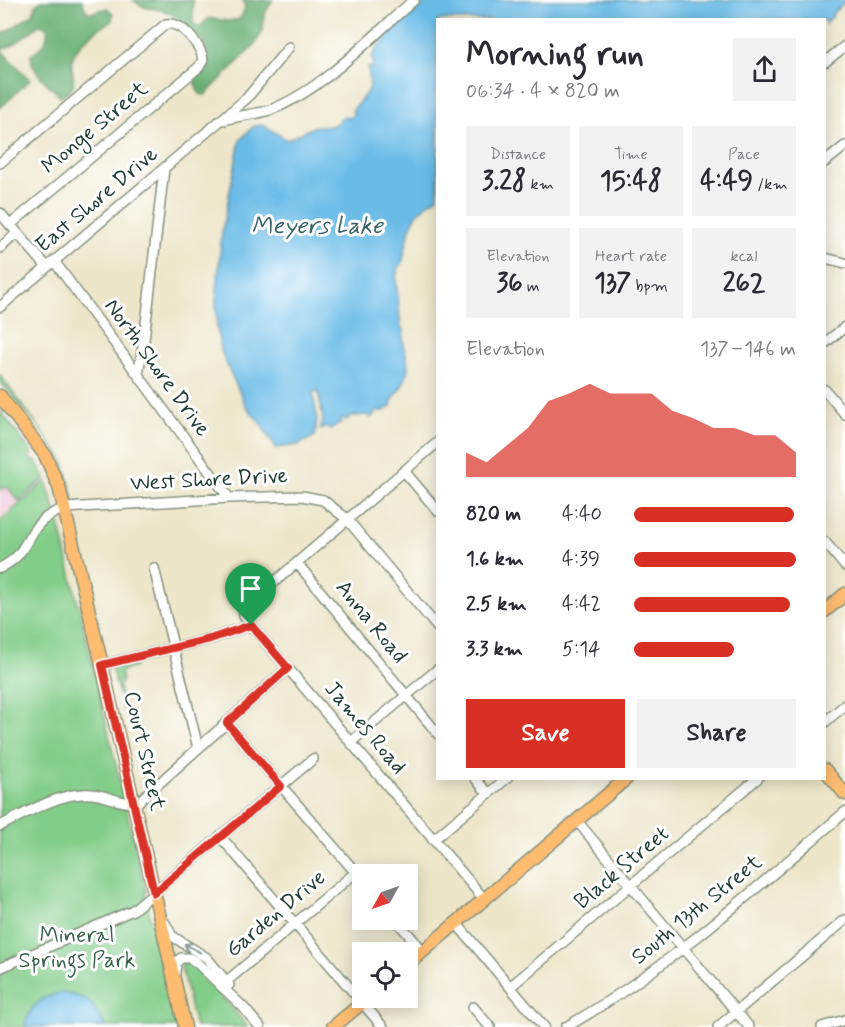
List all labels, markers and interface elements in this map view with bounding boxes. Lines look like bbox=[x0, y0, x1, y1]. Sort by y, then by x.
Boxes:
text: Morning run bbox=[466, 33, 644, 77]
button: share bbox=[733, 38, 796, 101]
street label: Monge Street bbox=[36, 75, 156, 183]
text: 06:34 · 4 × 820 m bbox=[466, 78, 620, 105]
street label: East Shore Drive bbox=[30, 141, 164, 259]
text: Distance bbox=[490, 144, 546, 165]
text: Time bbox=[614, 144, 648, 165]
text: Pace bbox=[728, 144, 760, 165]
text: 3.28 bbox=[482, 165, 526, 199]
text: 15:48 bbox=[600, 165, 662, 199]
text: 4:49 bbox=[700, 165, 753, 199]
text: km bbox=[526, 174, 554, 195]
text: /km bbox=[753, 174, 788, 195]
water label: Meyers Lake bbox=[251, 211, 384, 242]
text: Elevation bbox=[487, 246, 550, 267]
text: Heart rate bbox=[595, 246, 667, 267]
text: kcal bbox=[731, 246, 757, 267]
text: 36 bbox=[496, 267, 523, 301]
text: 137 bbox=[594, 267, 631, 301]
text: 262 bbox=[723, 267, 765, 301]
text: m bbox=[523, 276, 540, 297]
text: bpm bbox=[631, 276, 668, 297]
street label: North Shore Drive bbox=[98, 294, 216, 442]
text: Elevation bbox=[466, 336, 545, 363]
text: 137–146 m bbox=[700, 336, 796, 363]
street label: West Shore Drive bbox=[130, 462, 288, 498]
text: 820 m bbox=[466, 501, 521, 528]
text: 4:40 bbox=[562, 501, 602, 528]
text: 1.6 km bbox=[466, 546, 524, 573]
text: 4:39 bbox=[562, 546, 600, 573]
pin bbox=[225, 563, 276, 625]
icon: arrive bbox=[234, 572, 267, 605]
street label: Anna Road bbox=[329, 575, 413, 669]
text: 2.5 km bbox=[466, 591, 527, 618]
text: 4:42 bbox=[562, 591, 601, 618]
text: 3.3 km bbox=[466, 636, 523, 663]
text: 5:14 bbox=[562, 636, 600, 663]
street label: James Road bbox=[318, 676, 412, 780]
street label: Court Street bbox=[117, 689, 171, 814]
button: Save bbox=[466, 699, 625, 768]
button: Share bbox=[637, 699, 796, 768]
street label: Black Street bbox=[569, 820, 675, 916]
street label: South 13th Street bbox=[626, 849, 768, 971]
street label: Garden Drive bbox=[220, 864, 332, 964]
north arrow bbox=[352, 864, 418, 930]
map controls bbox=[352, 864, 418, 1008]
park label: Mineral Springs Park bbox=[19, 922, 135, 978]
one-way arrow bbox=[183, 942, 201, 953]
button: locate bbox=[352, 942, 418, 1008]

